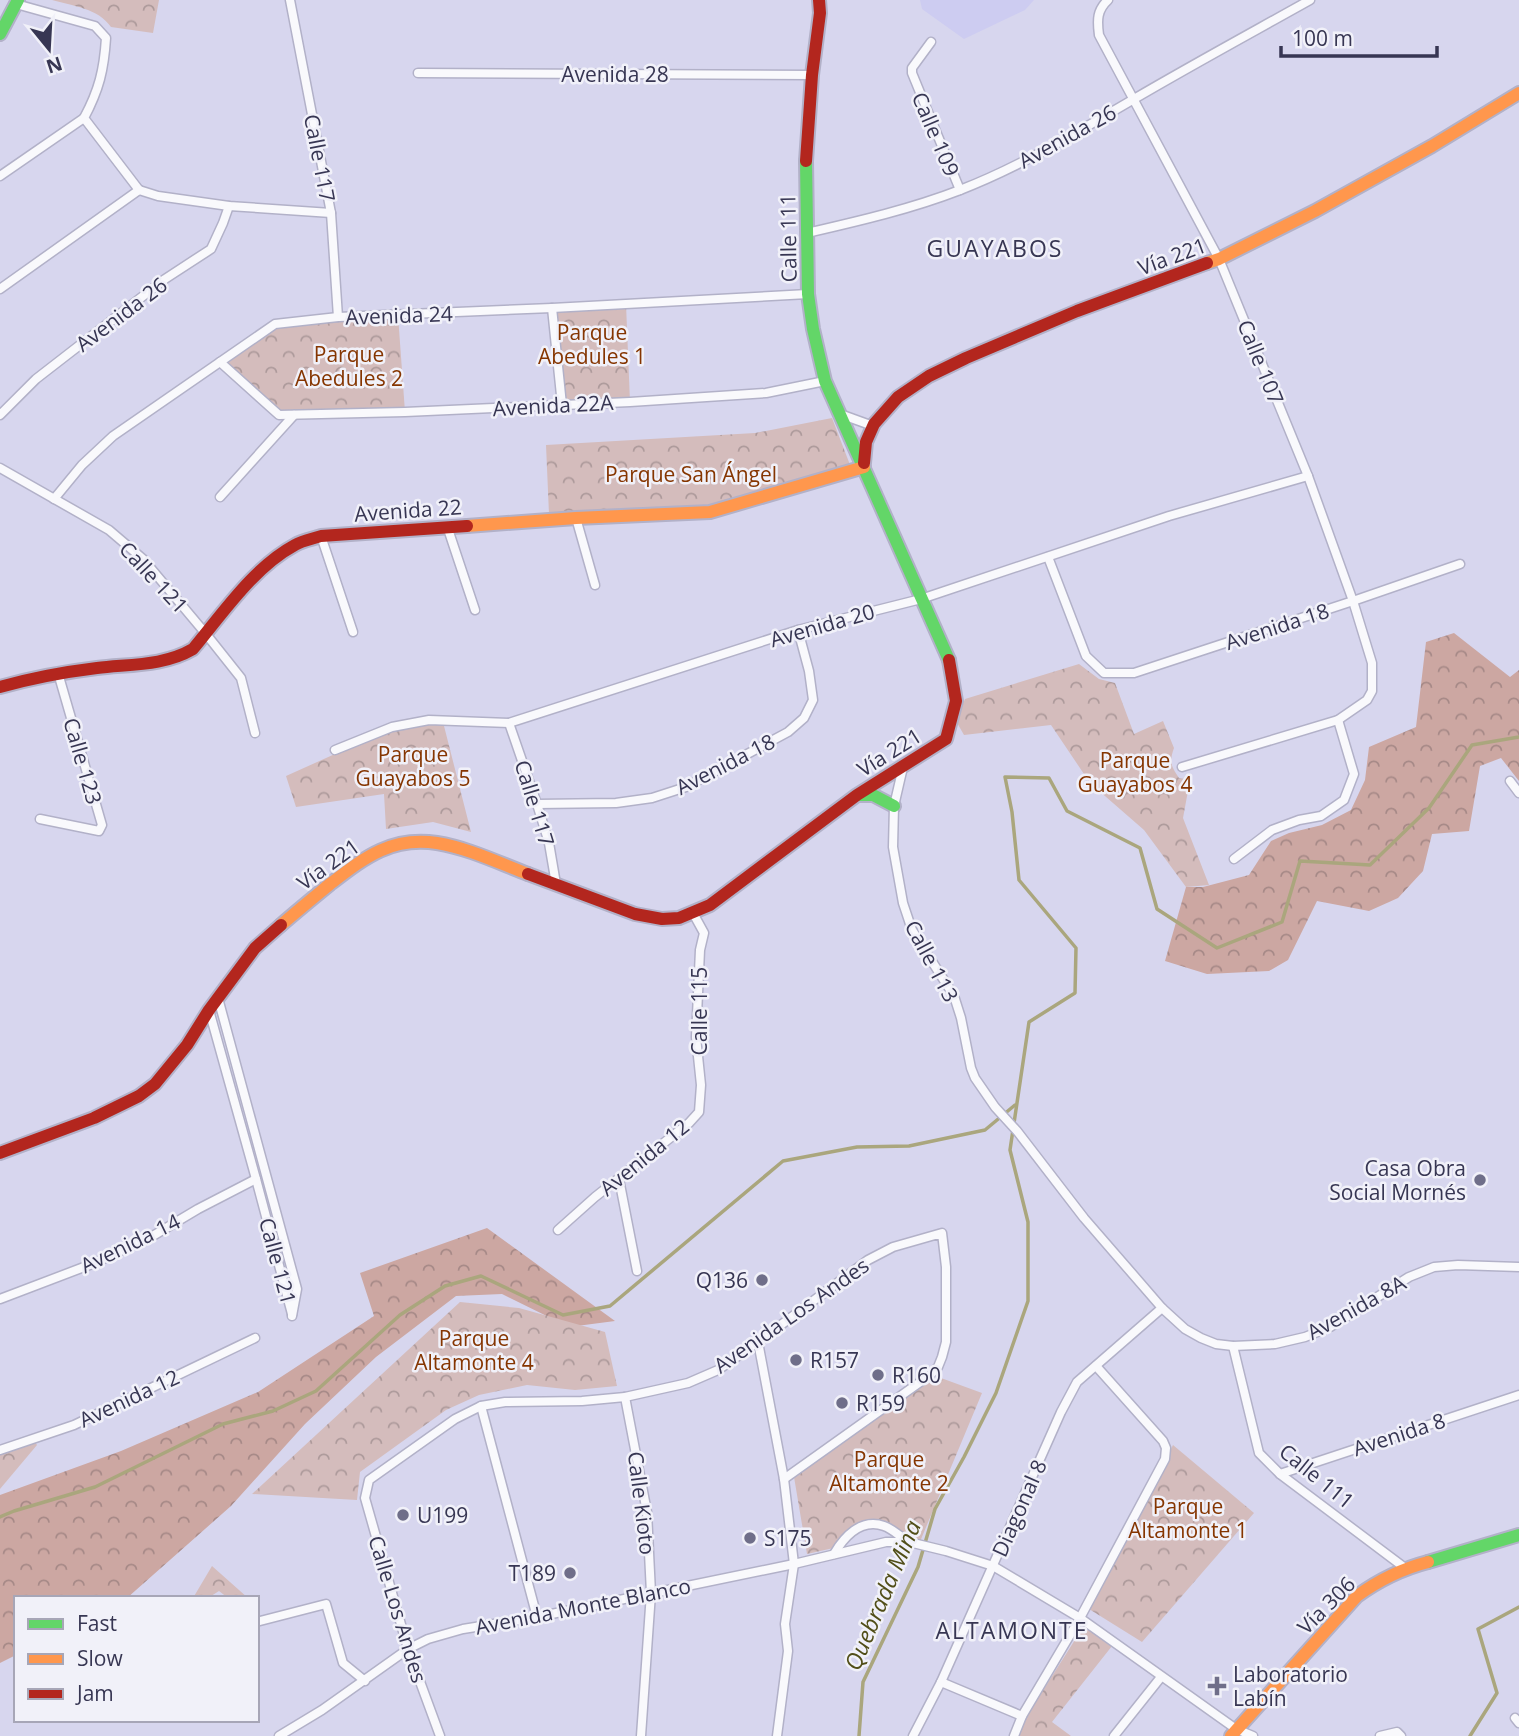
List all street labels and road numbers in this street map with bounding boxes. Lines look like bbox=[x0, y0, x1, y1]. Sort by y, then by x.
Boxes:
street label: Avenida 28 bbox=[561, 60, 669, 88]
street label: Calle 109 bbox=[906, 88, 966, 180]
street label: Avenida 26 bbox=[1013, 98, 1121, 174]
street label: Calle 117 bbox=[298, 112, 342, 204]
street label: Calle 111 bbox=[773, 193, 803, 283]
street label: Vía 221 bbox=[1134, 231, 1210, 281]
street label: Avenida 26 bbox=[70, 270, 172, 358]
street label: Avenida 24 bbox=[345, 299, 453, 331]
street label: Calle 107 bbox=[1231, 316, 1291, 408]
street label: Avenida 22A bbox=[492, 388, 615, 422]
street label: Avenida 22 bbox=[353, 492, 463, 528]
street label: Calle 121 bbox=[113, 535, 195, 619]
street label: Avenida 18 bbox=[1221, 596, 1333, 656]
street label: Avenida 20 bbox=[766, 597, 878, 653]
street label: Calle 123 bbox=[57, 714, 109, 808]
street label: Vía 221 bbox=[851, 721, 927, 783]
street label: Avenida 18 bbox=[671, 727, 779, 801]
street label: Calle 117 bbox=[509, 756, 561, 850]
street label: Vía 221 bbox=[291, 832, 365, 896]
street label: Calle 113 bbox=[899, 915, 965, 1007]
street label: Calle 115 bbox=[685, 967, 713, 1055]
street label: Avenida 12 bbox=[593, 1112, 695, 1202]
street label: Avenida 14 bbox=[75, 1207, 185, 1279]
street label: Calle 121 bbox=[253, 1214, 303, 1308]
street label: Avenida Los Andes bbox=[708, 1251, 874, 1379]
street label: Avenida 8A bbox=[1302, 1268, 1411, 1346]
street label: Avenida 12 bbox=[74, 1363, 184, 1433]
street label: Avenida 8 bbox=[1349, 1406, 1449, 1462]
street label: Calle 111 bbox=[1274, 1437, 1360, 1515]
street label: Calle Kioto bbox=[622, 1450, 662, 1556]
street label: Diagonal 8 bbox=[985, 1455, 1053, 1561]
street label: Calle Los Andes bbox=[362, 1532, 434, 1686]
street label: Vía 306 bbox=[1291, 1570, 1361, 1640]
street label: Avenida Monte Blanco bbox=[473, 1571, 693, 1641]

